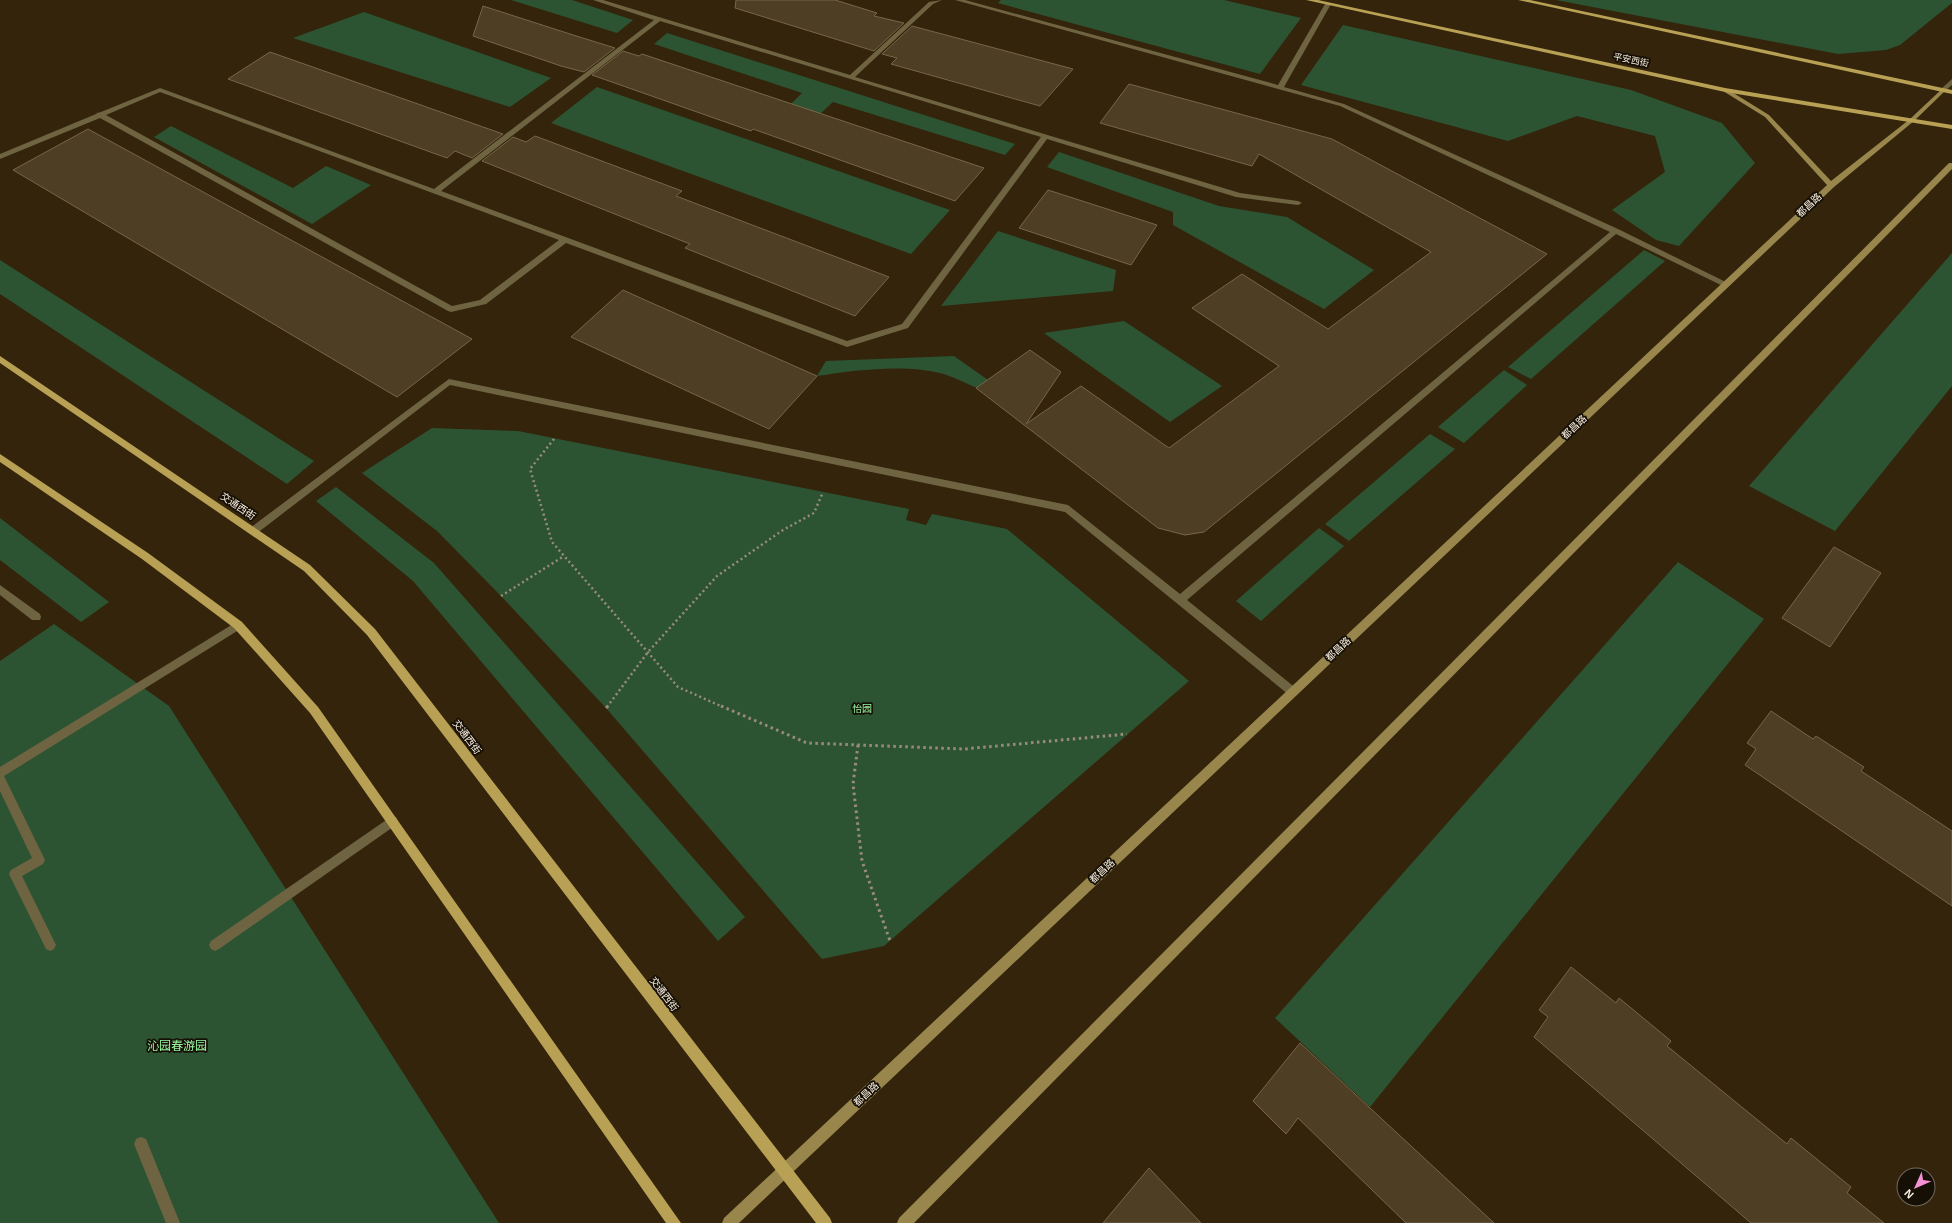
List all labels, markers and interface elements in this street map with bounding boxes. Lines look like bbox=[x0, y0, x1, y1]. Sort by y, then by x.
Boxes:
street label: 平安西街 bbox=[1612, 51, 1650, 69]
street label: 都昌路 bbox=[1794, 191, 1824, 219]
street label: 都昌路 bbox=[1559, 413, 1589, 441]
street label: 交通西街 bbox=[218, 490, 258, 522]
street label: 都昌路 bbox=[1323, 635, 1353, 663]
park label: 怡园 bbox=[852, 703, 872, 714]
street label: 交通西街 bbox=[451, 718, 483, 756]
street label: 都昌路 bbox=[1087, 857, 1117, 885]
street label: 交通西街 bbox=[648, 975, 680, 1013]
park label: 沁园春游园 bbox=[147, 1039, 207, 1053]
street label: 都昌路 bbox=[851, 1080, 881, 1108]
north arrow bbox=[1896, 1167, 1936, 1207]
text: N bbox=[1902, 1187, 1916, 1201]

